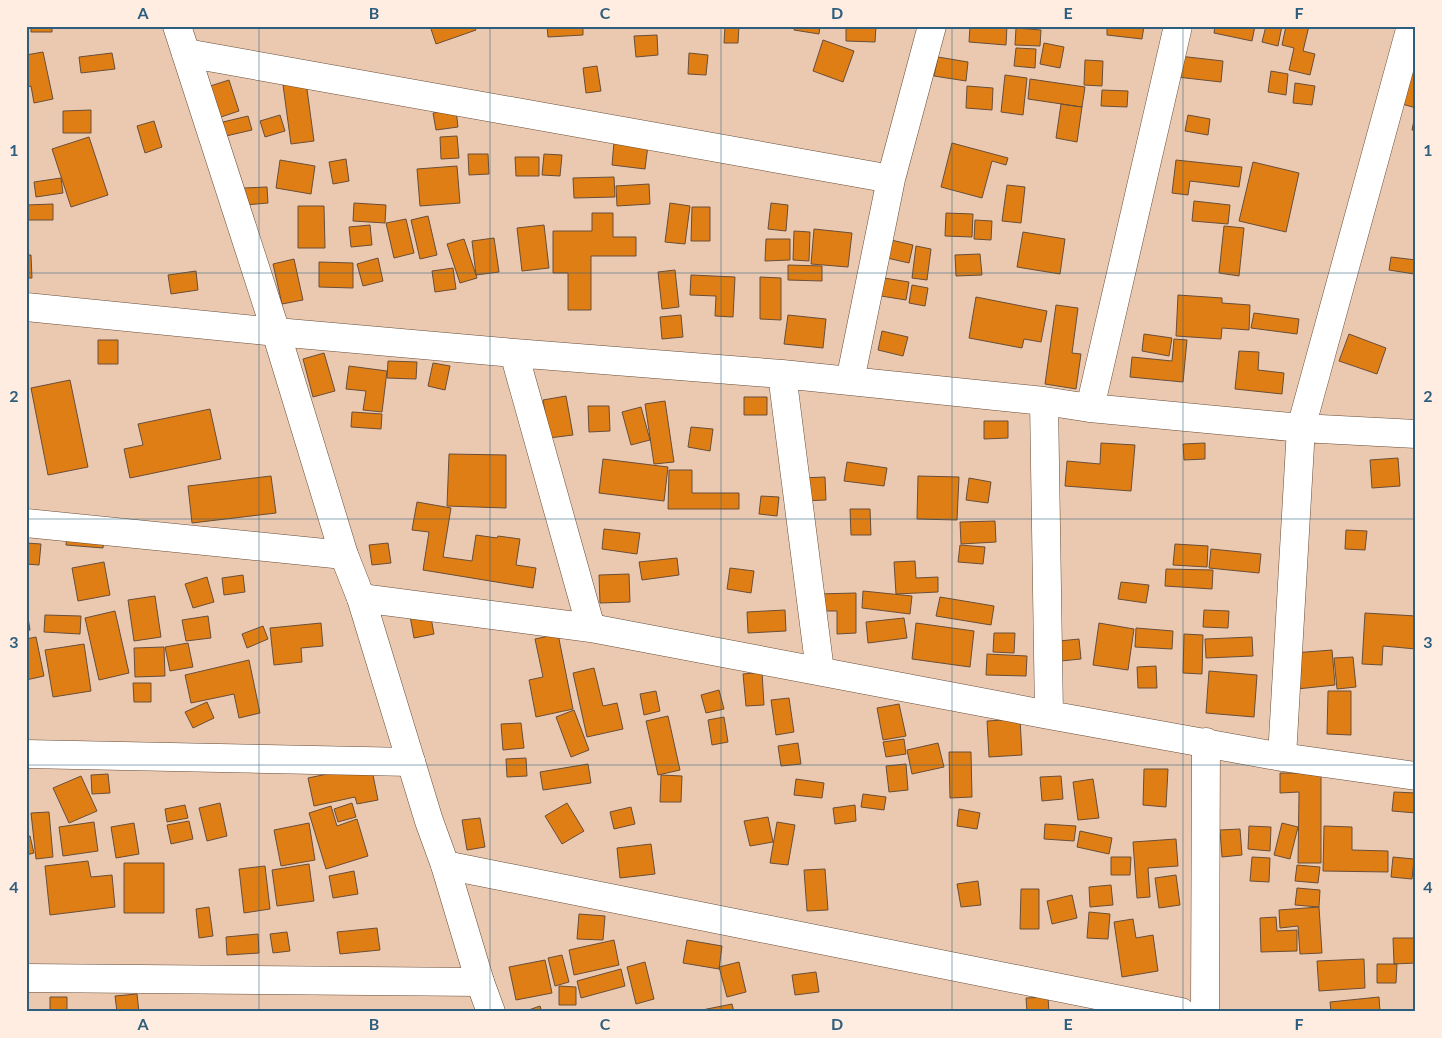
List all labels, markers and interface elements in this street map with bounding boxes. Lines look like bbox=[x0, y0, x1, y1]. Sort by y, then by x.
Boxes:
text: A bbox=[136, 3, 149, 22]
text: B bbox=[369, 3, 379, 22]
text: C bbox=[600, 3, 611, 22]
text: D bbox=[831, 3, 843, 22]
text: E bbox=[1063, 3, 1073, 22]
text: F bbox=[1294, 3, 1304, 22]
text: 1 bbox=[9, 140, 19, 159]
text: 1 bbox=[1423, 140, 1433, 159]
text: 2 bbox=[9, 386, 19, 405]
text: 2 bbox=[1423, 386, 1433, 405]
text: 3 bbox=[9, 632, 19, 651]
text: 3 bbox=[1423, 632, 1433, 651]
text: 4 bbox=[9, 877, 19, 896]
text: 4 bbox=[1423, 877, 1433, 896]
text: A bbox=[136, 1014, 149, 1033]
text: B bbox=[369, 1014, 379, 1033]
text: C bbox=[600, 1014, 611, 1033]
text: D bbox=[831, 1014, 843, 1033]
text: E bbox=[1063, 1014, 1073, 1033]
text: F bbox=[1294, 1014, 1304, 1033]

